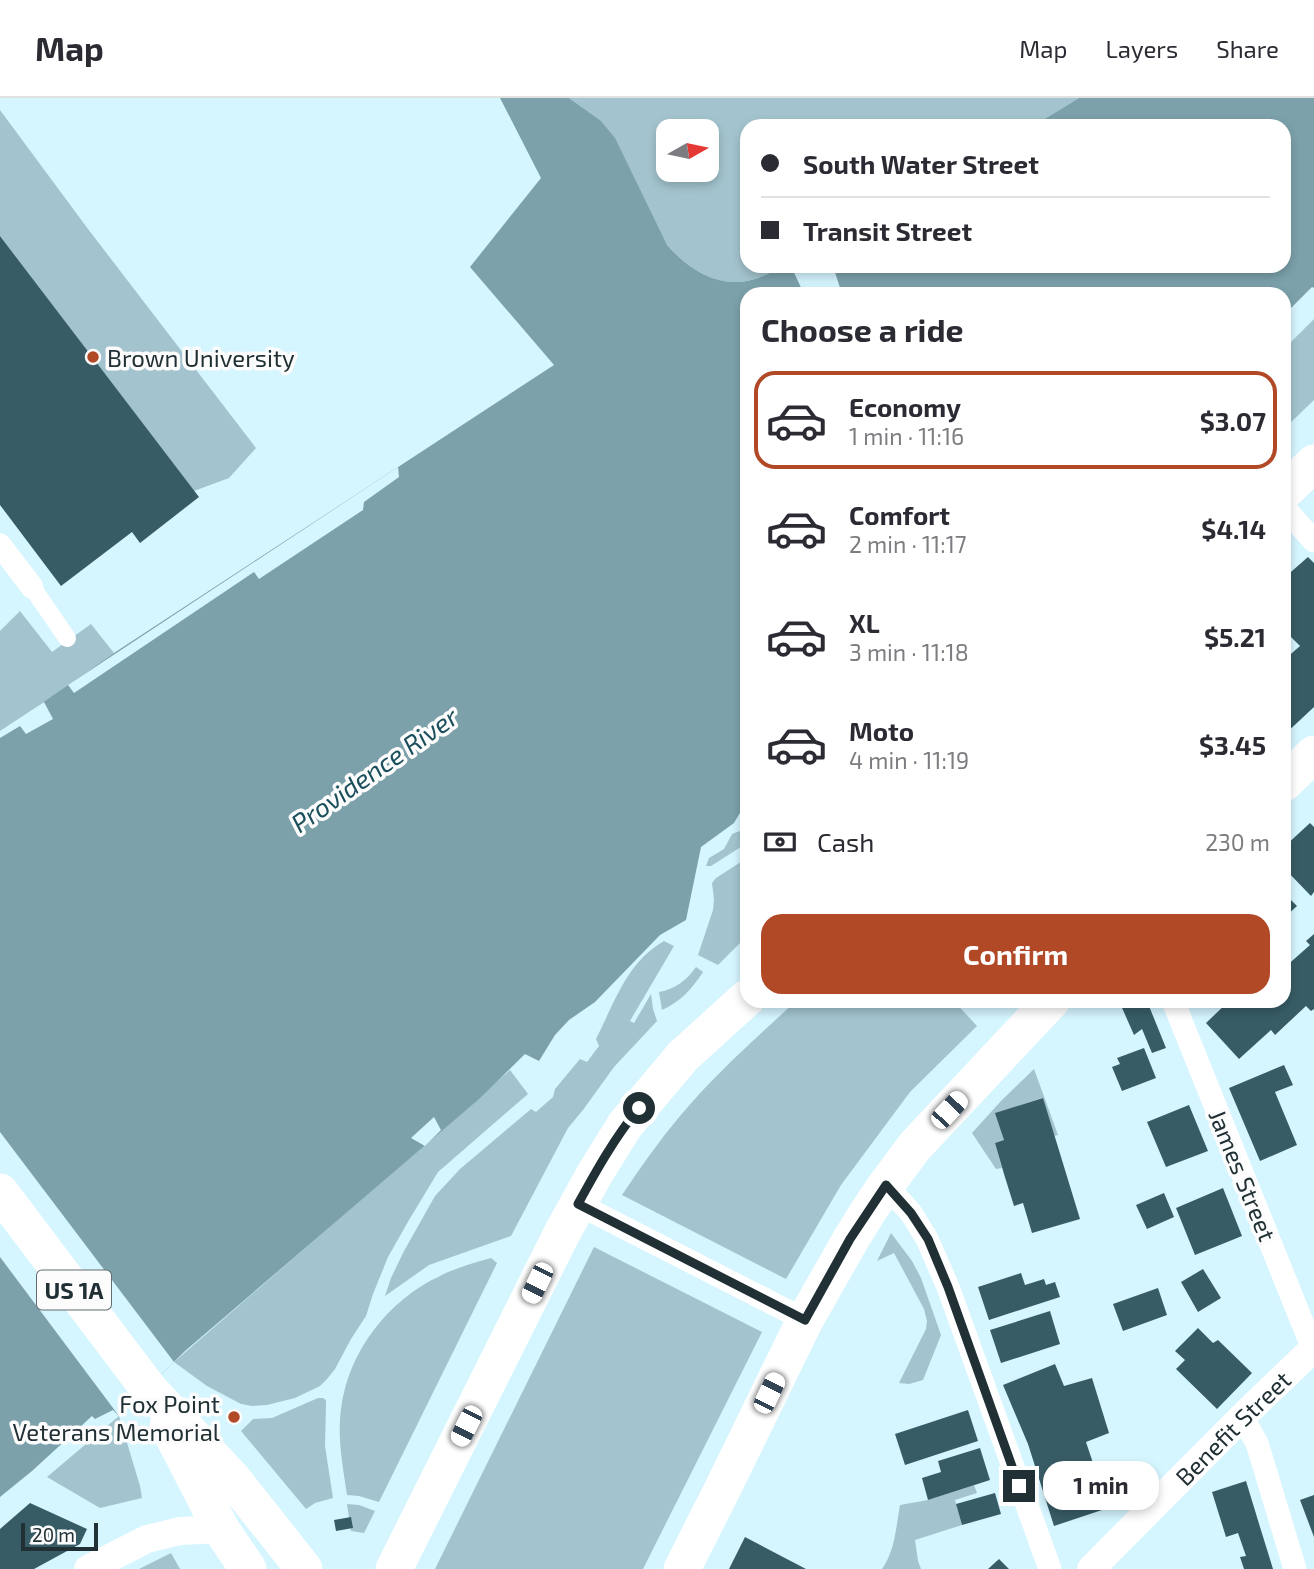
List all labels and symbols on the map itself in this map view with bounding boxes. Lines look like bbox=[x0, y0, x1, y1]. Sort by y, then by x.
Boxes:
north arrow bbox=[656, 119, 719, 182]
place label: Brown University bbox=[107, 343, 295, 372]
marker: Brown University bbox=[85, 349, 101, 365]
water label: Providence River bbox=[285, 700, 464, 838]
car bbox=[927, 1087, 972, 1133]
route start bbox=[623, 1092, 655, 1124]
street label: James Street bbox=[1203, 1105, 1283, 1245]
car bbox=[519, 1260, 556, 1306]
road number: US 1A bbox=[37, 1270, 111, 1310]
street label: Benefit Street bbox=[1169, 1364, 1296, 1491]
car bbox=[751, 1370, 788, 1416]
place label: Fox Point Veterans Memorial bbox=[13, 1389, 220, 1446]
car bbox=[448, 1403, 485, 1449]
marker: Fox Point Veterans Memorial bbox=[226, 1409, 242, 1425]
callout: 1 min bbox=[1044, 1462, 1159, 1510]
route end bbox=[1003, 1470, 1035, 1502]
scale bar bbox=[21, 1520, 98, 1552]

